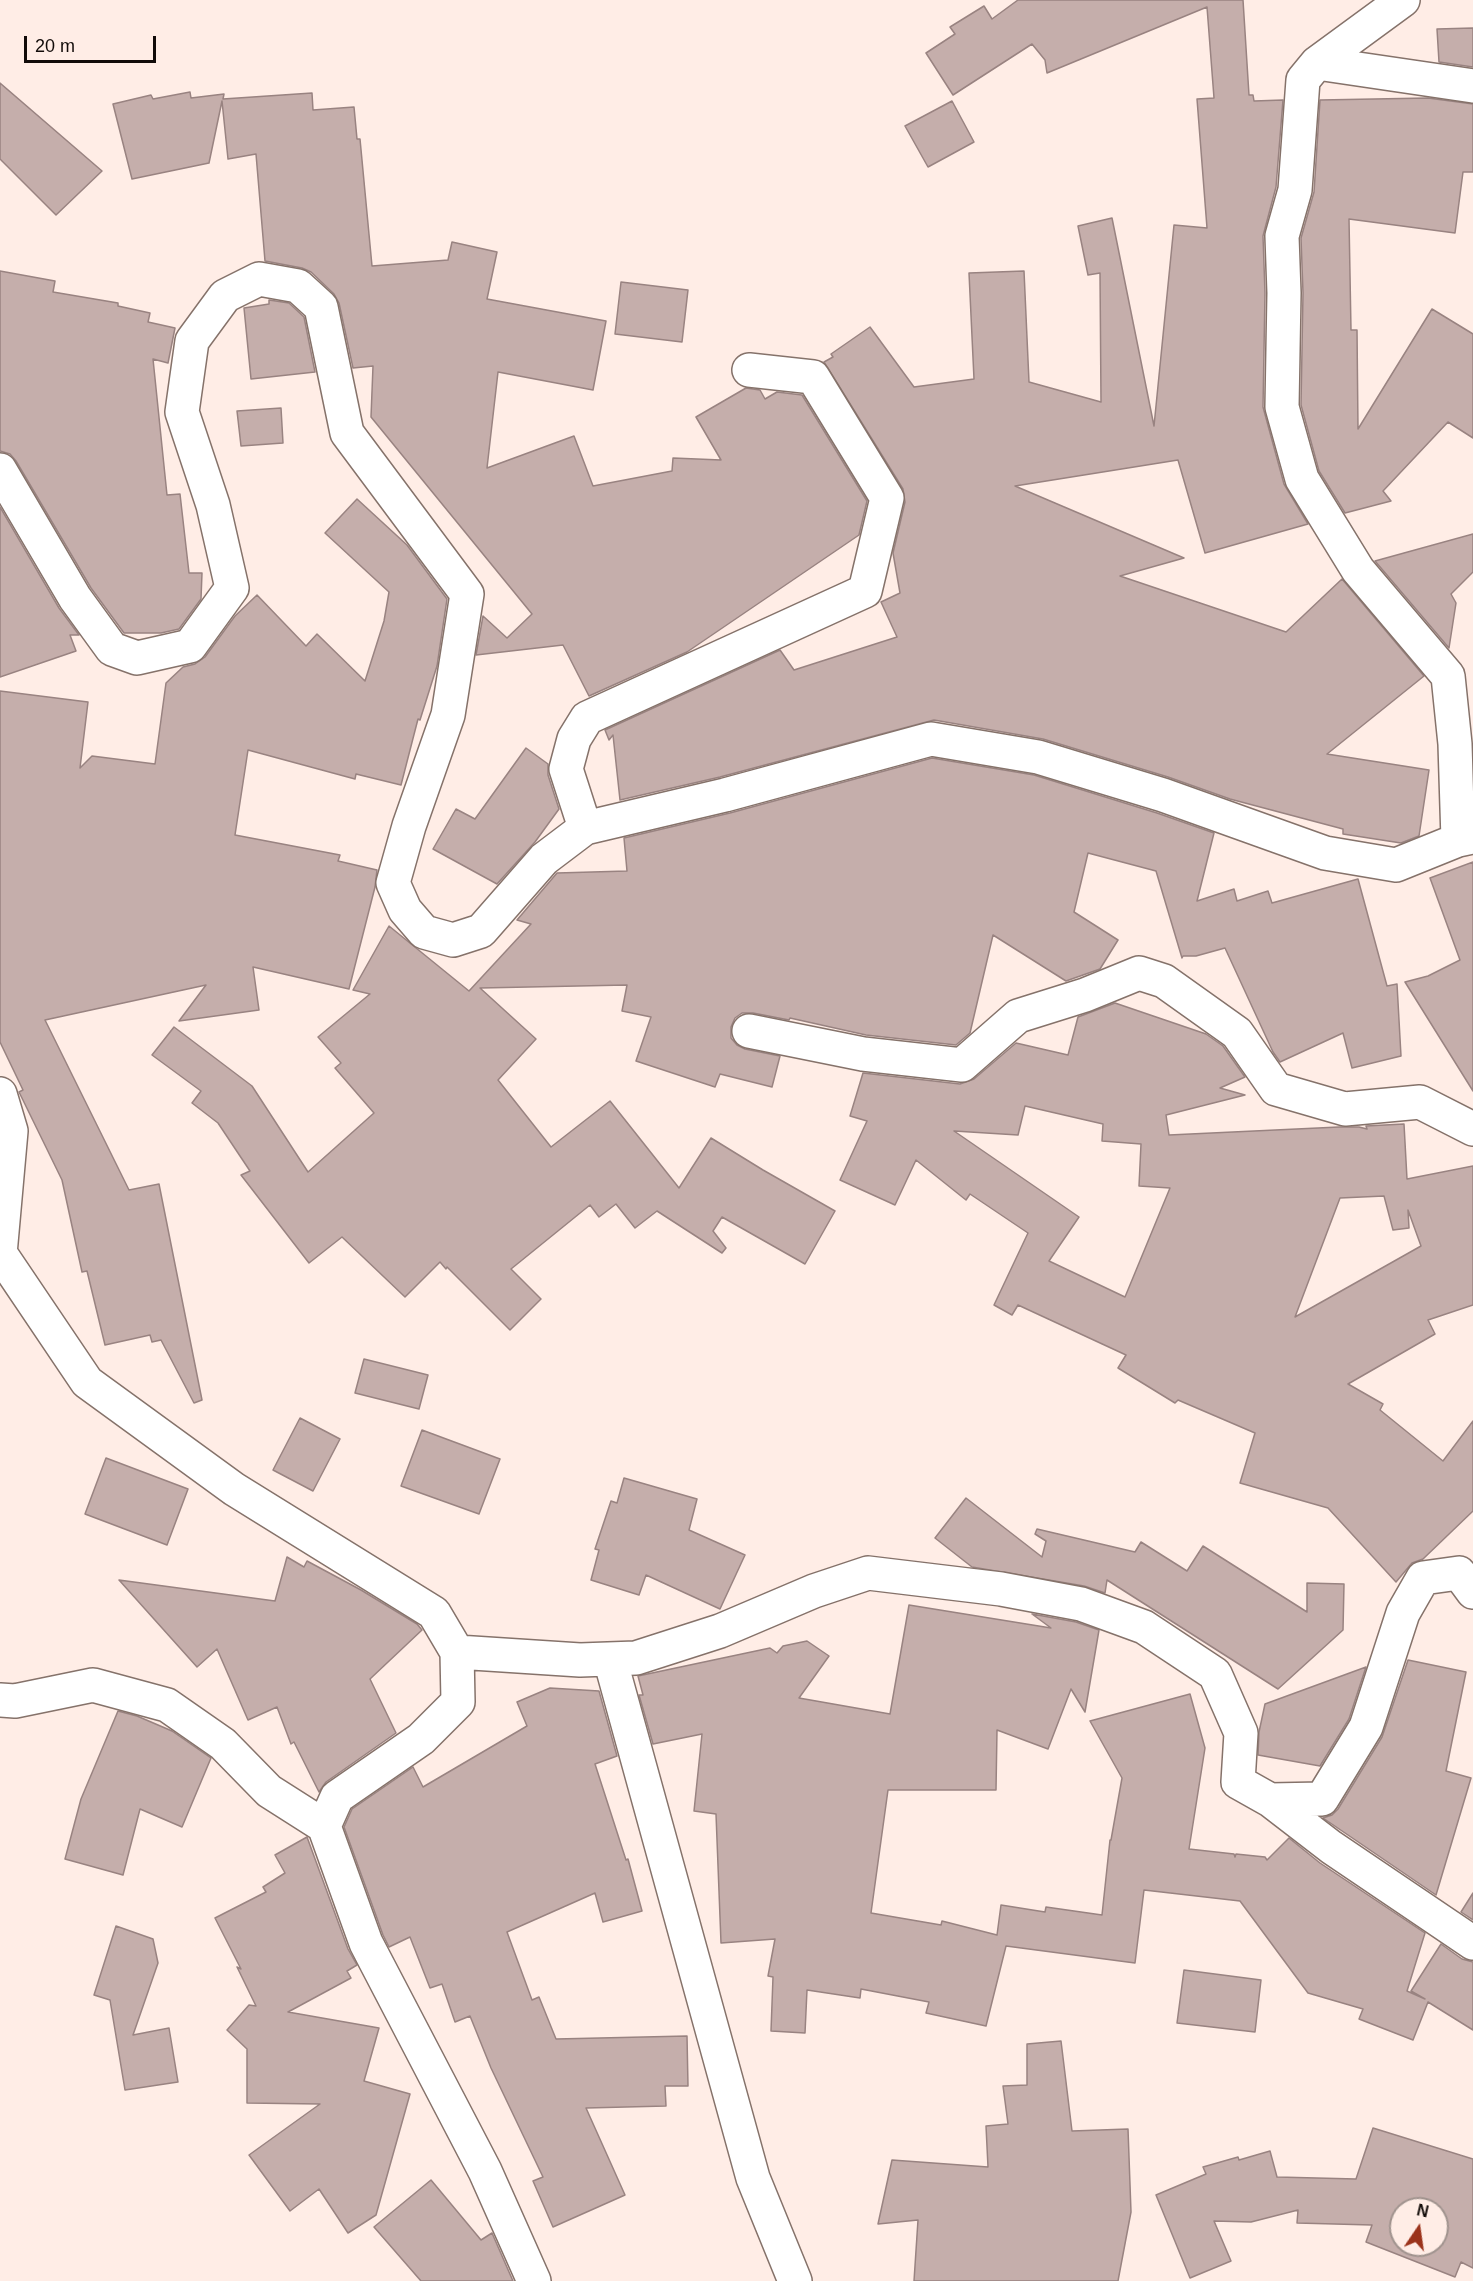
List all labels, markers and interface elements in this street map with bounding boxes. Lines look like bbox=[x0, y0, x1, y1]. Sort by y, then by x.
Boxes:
scale bar bbox=[27, 24, 159, 62]
text: 20 m bbox=[35, 36, 75, 56]
north arrow bbox=[1389, 2197, 1449, 2257]
text: N bbox=[1415, 2201, 1430, 2221]

